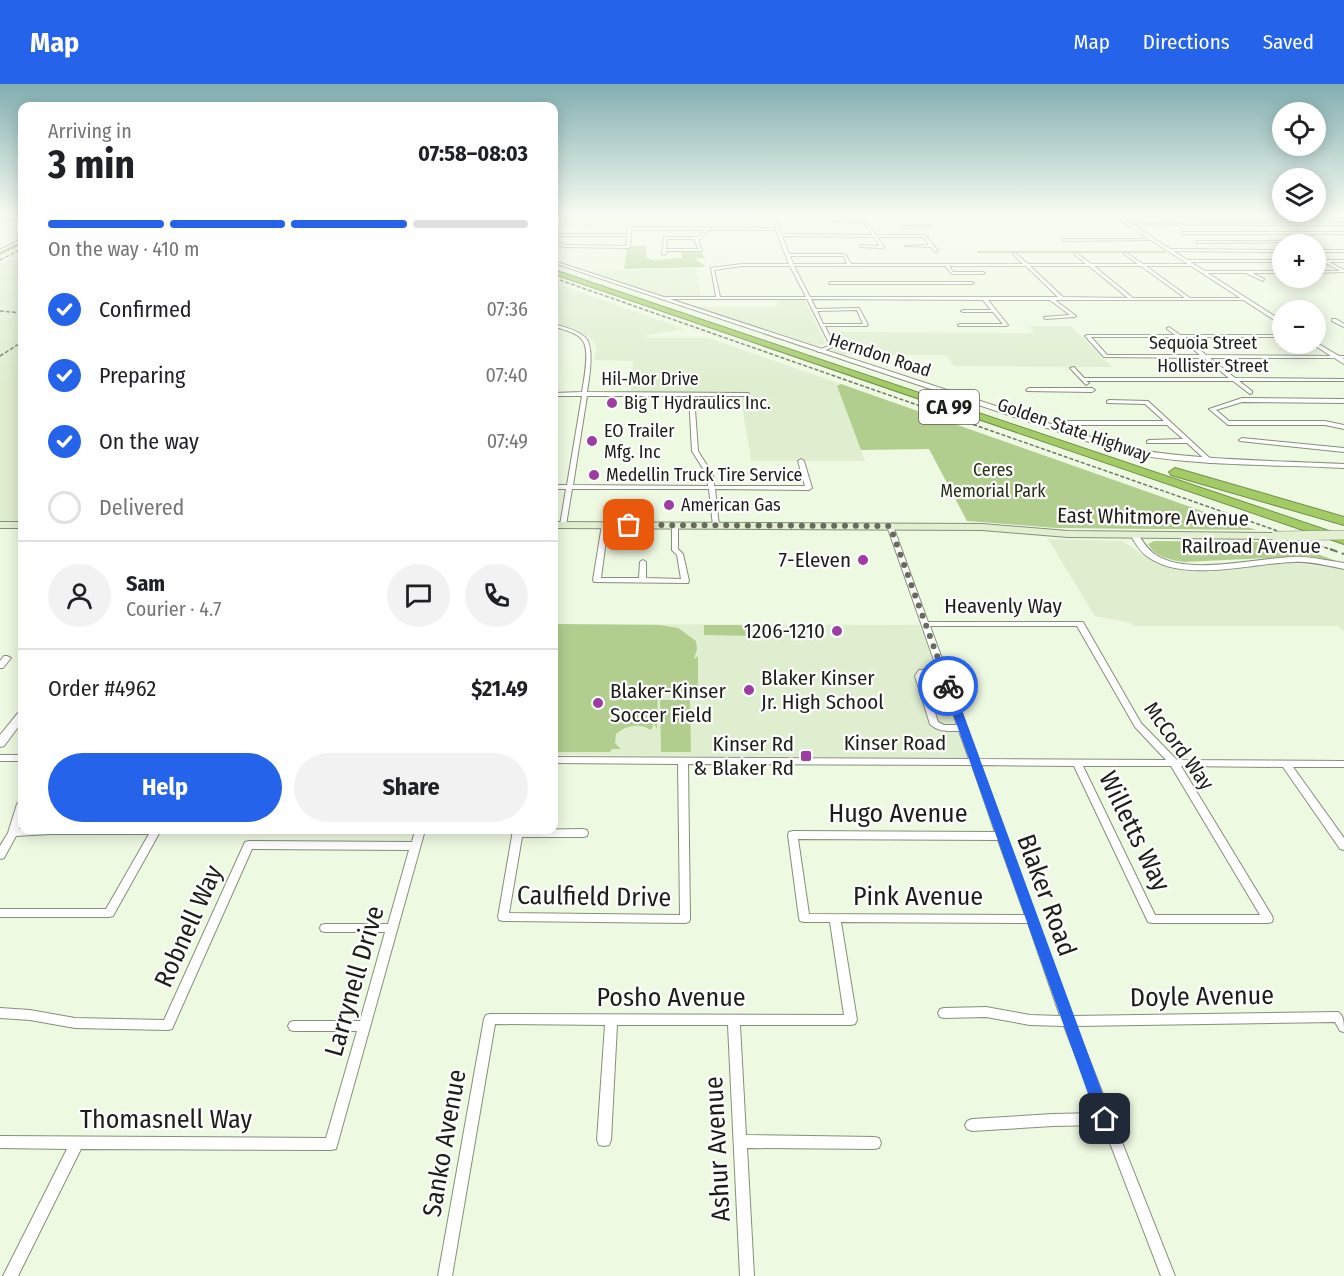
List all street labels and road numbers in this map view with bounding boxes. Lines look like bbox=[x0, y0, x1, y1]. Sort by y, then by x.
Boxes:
street label: Herndon Road bbox=[826, 328, 934, 382]
street label: Sequoia Street bbox=[1149, 332, 1257, 354]
street label: Hollister Street bbox=[1157, 355, 1269, 377]
street label: Hil-Mor Drive bbox=[601, 368, 699, 390]
road number: CA 99 bbox=[919, 390, 979, 424]
street label: Golden State Highway bbox=[995, 393, 1153, 467]
street label: East Whitmore Avenue bbox=[1057, 502, 1249, 532]
street label: Railroad Avenue bbox=[1181, 533, 1321, 559]
street label: Heavenly Way bbox=[944, 593, 1062, 619]
street label: McCord Way bbox=[1138, 697, 1220, 796]
street label: Kinser Road bbox=[844, 730, 946, 756]
street label: Willetts Way bbox=[1092, 766, 1177, 896]
street label: Hugo Avenue bbox=[828, 798, 968, 829]
street label: Blaker Road bbox=[1010, 830, 1083, 960]
street label: Robnell Way bbox=[148, 860, 229, 992]
street label: Caulfield Drive bbox=[517, 880, 671, 913]
street label: Pink Avenue bbox=[853, 881, 983, 912]
street label: Larrynell Drive bbox=[318, 902, 391, 1060]
street label: Doyle Avenue bbox=[1130, 980, 1274, 1013]
street label: Posho Avenue bbox=[596, 982, 746, 1013]
street label: Sanko Avenue bbox=[416, 1067, 473, 1219]
street label: Ashur Avenue bbox=[698, 1076, 737, 1222]
street label: Thomasnell Way bbox=[80, 1104, 252, 1135]

